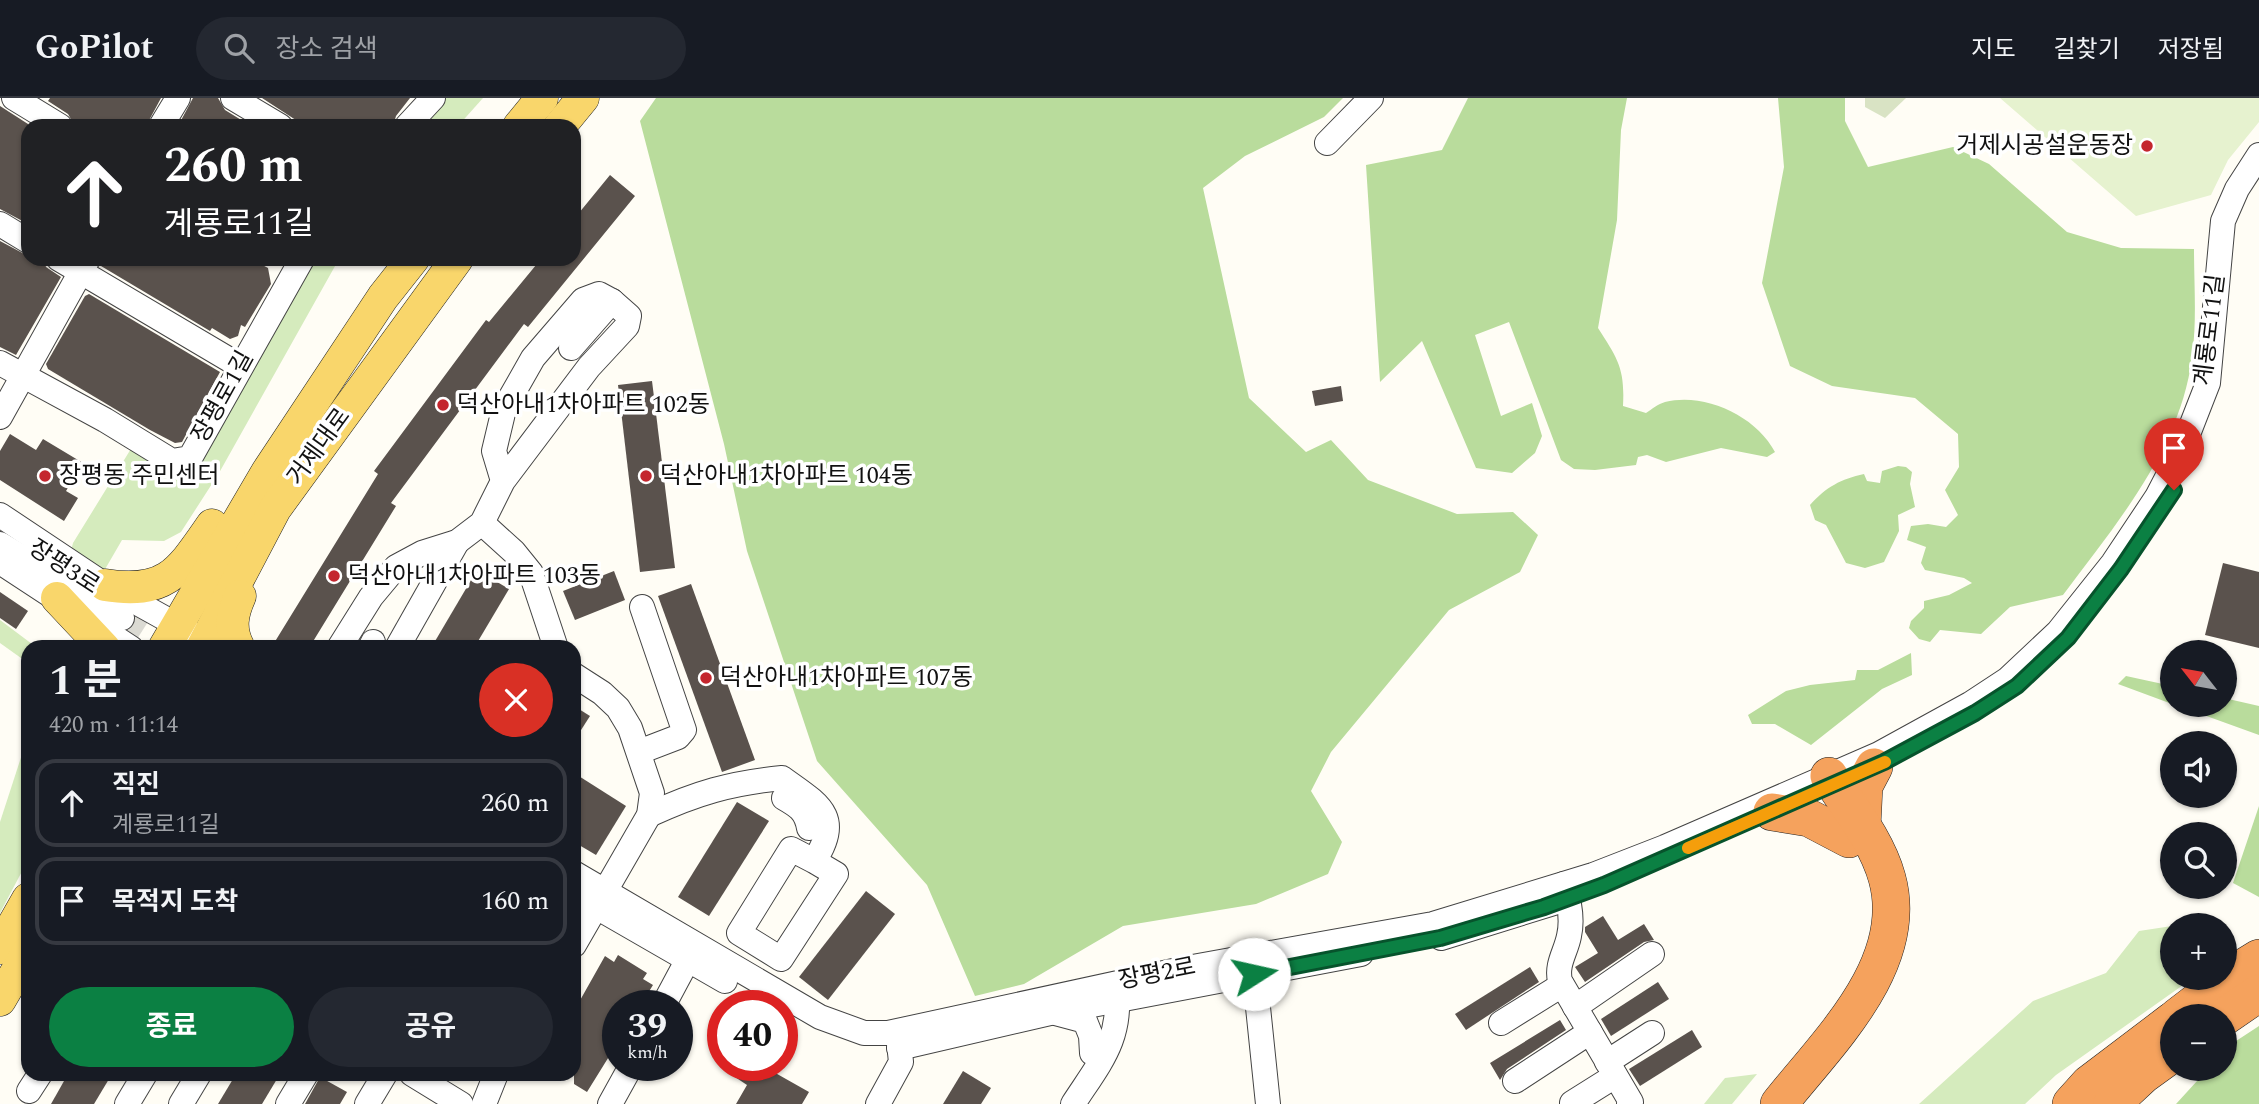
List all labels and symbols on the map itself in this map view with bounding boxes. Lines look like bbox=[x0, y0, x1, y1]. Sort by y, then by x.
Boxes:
place label: 거제시공설운동장 bbox=[1956, 128, 2133, 164]
marker: 거제시공설운동장 bbox=[2139, 138, 2155, 154]
street label: 계룡로11길 bbox=[2185, 272, 2235, 388]
street label: 장평로1길 bbox=[183, 344, 263, 450]
place label: 덕산아내1차아파트 102동 bbox=[457, 387, 710, 423]
marker: 덕산아내1차아파트 102동 bbox=[435, 397, 451, 413]
street label: 거제대로 bbox=[278, 401, 360, 493]
pin bbox=[2144, 418, 2204, 490]
place label: 장평동 주민센터 bbox=[59, 458, 220, 494]
place label: 덕산아내1차아파트 104동 bbox=[660, 458, 913, 494]
marker: 장평동 주민센터 bbox=[37, 468, 53, 484]
marker: 덕산아내1차아파트 104동 bbox=[638, 468, 654, 484]
street label: 장평3로 bbox=[21, 531, 107, 603]
place label: 덕산아내1차아파트 103동 bbox=[348, 558, 601, 594]
marker: 덕산아내1차아파트 103동 bbox=[326, 568, 342, 584]
north arrow bbox=[2160, 640, 2236, 718]
place label: 덕산아내1차아파트 107동 bbox=[720, 660, 973, 696]
marker: 덕산아내1차아파트 107동 bbox=[698, 670, 714, 686]
position arrow bbox=[1217, 937, 1291, 1011]
street label: 장평2로 bbox=[1115, 949, 1199, 999]
speed limit sign: 40 bbox=[707, 990, 798, 1081]

